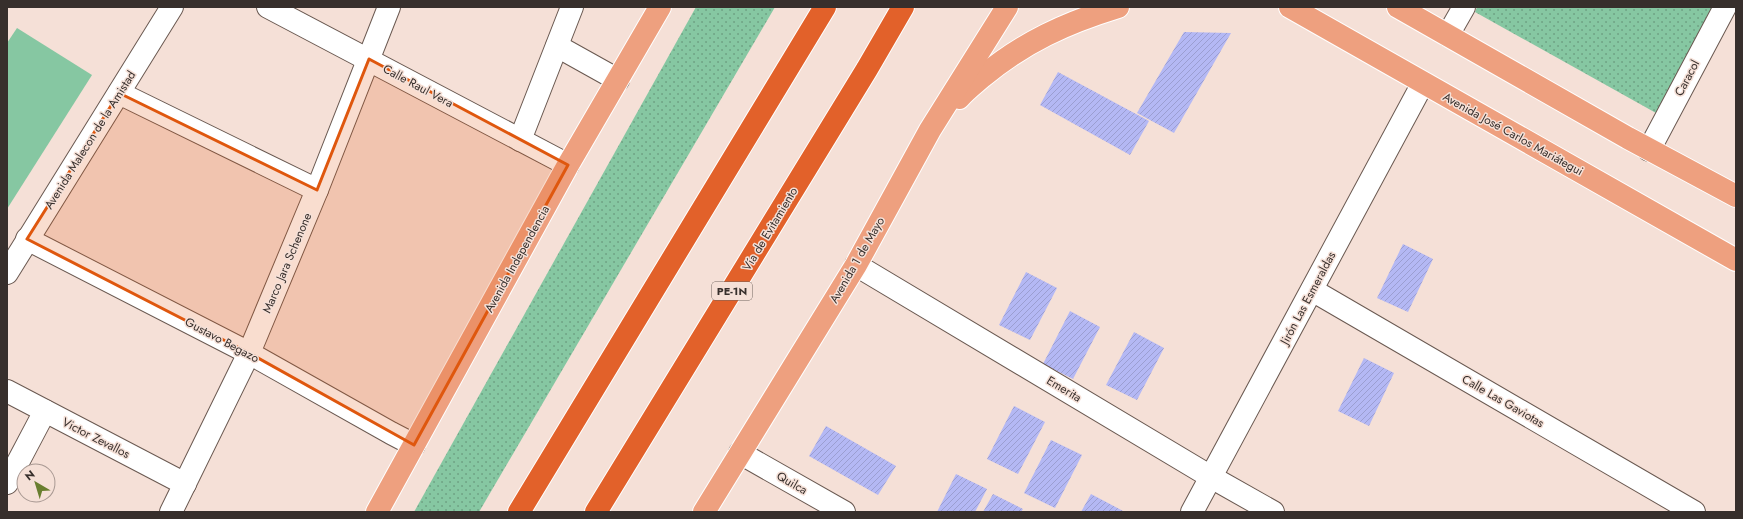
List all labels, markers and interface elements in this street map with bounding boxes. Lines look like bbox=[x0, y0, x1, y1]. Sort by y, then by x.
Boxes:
street label: Caracol bbox=[1670, 57, 1704, 99]
street label: Calle Raul Vera bbox=[380, 60, 457, 112]
street label: Avenida Malecon de la Amistad bbox=[40, 67, 140, 213]
street label: Avenida José Carlos Mariátegui bbox=[1440, 88, 1586, 180]
street label: Vía de Evitamiento bbox=[738, 183, 802, 274]
street label: Avenida Independencia bbox=[480, 202, 554, 316]
street label: Marco Jara Schenone bbox=[258, 210, 316, 316]
street label: Avenida 1 de Mayo bbox=[825, 213, 889, 306]
street label: Jirón Las Esmeraldas bbox=[1275, 248, 1340, 349]
road number: PE-1N bbox=[712, 282, 752, 300]
street label: Gustavo Begazo bbox=[182, 313, 263, 367]
street label: Calle Las Gaviotas bbox=[1459, 370, 1548, 432]
street label: Emerita bbox=[1043, 371, 1085, 407]
street label: Victor Zevallos bbox=[59, 413, 133, 463]
north arrow bbox=[16, 463, 56, 503]
text: N bbox=[21, 466, 38, 484]
street label: Quilca bbox=[773, 467, 811, 499]

